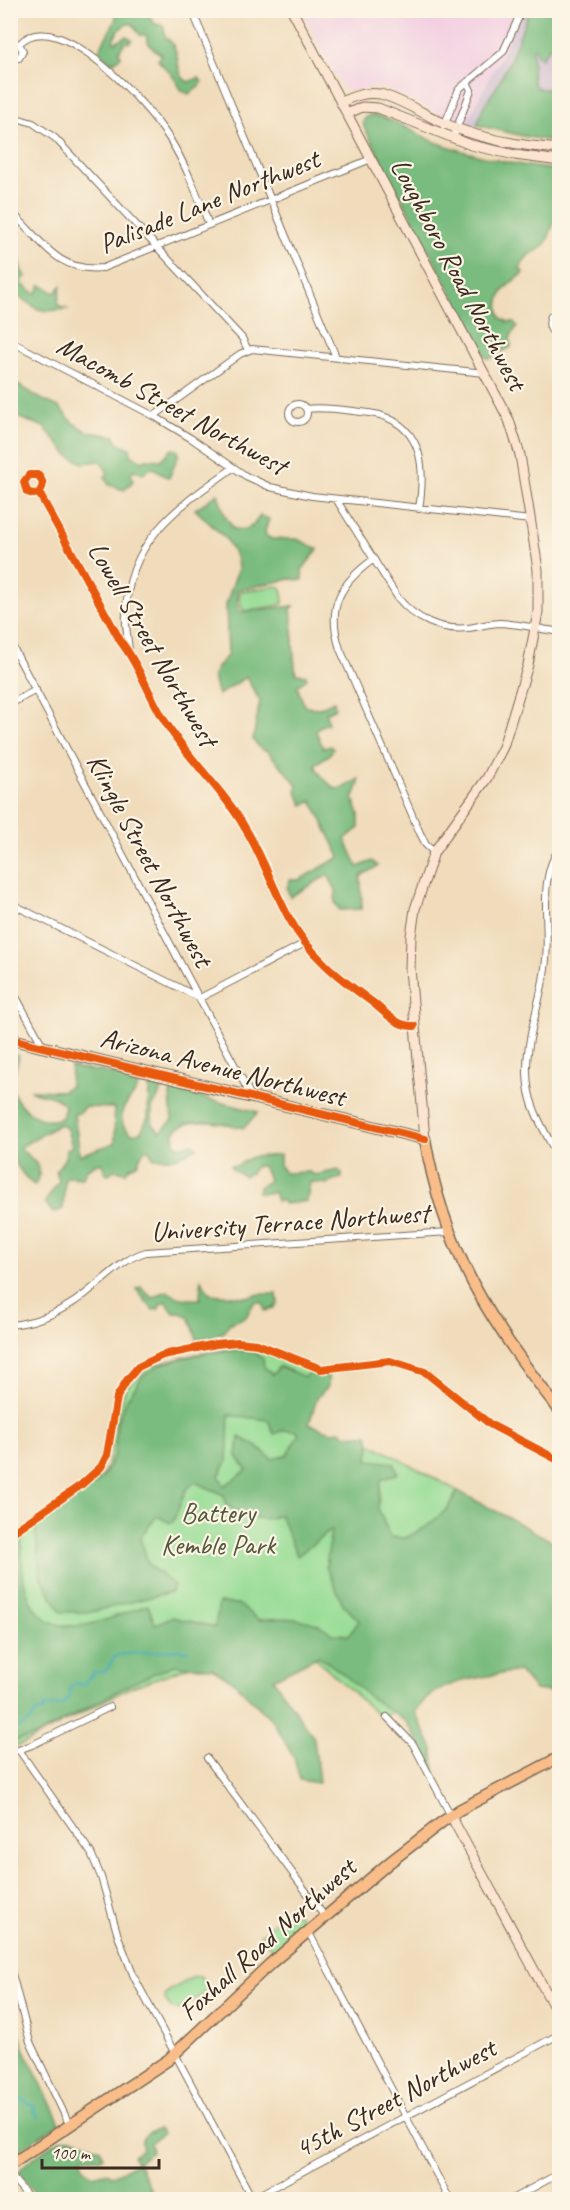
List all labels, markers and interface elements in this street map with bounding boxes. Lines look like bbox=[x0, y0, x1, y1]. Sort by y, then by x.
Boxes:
street label: Palisade Lane Northwest bbox=[94, 140, 327, 261]
street label: Loughboro Road Northwest bbox=[383, 152, 536, 398]
street label: Macomb Street Northwest bbox=[51, 327, 296, 484]
street label: Lowell Street Northwest bbox=[80, 536, 228, 756]
street label: Klingle Street Northwest bbox=[79, 748, 222, 975]
street label: Arizona Avenue Northwest bbox=[97, 1020, 352, 1115]
street label: University Terrace Northwest bbox=[150, 1195, 434, 1249]
park label: Battery Kemble Park bbox=[161, 1495, 277, 1562]
street label: Foxhall Road Northwest bbox=[171, 1848, 365, 2028]
street label: 45th Street Northwest bbox=[289, 2029, 504, 2166]
scale bar bbox=[42, 2132, 159, 2170]
text: 100 m bbox=[51, 2142, 92, 2164]

